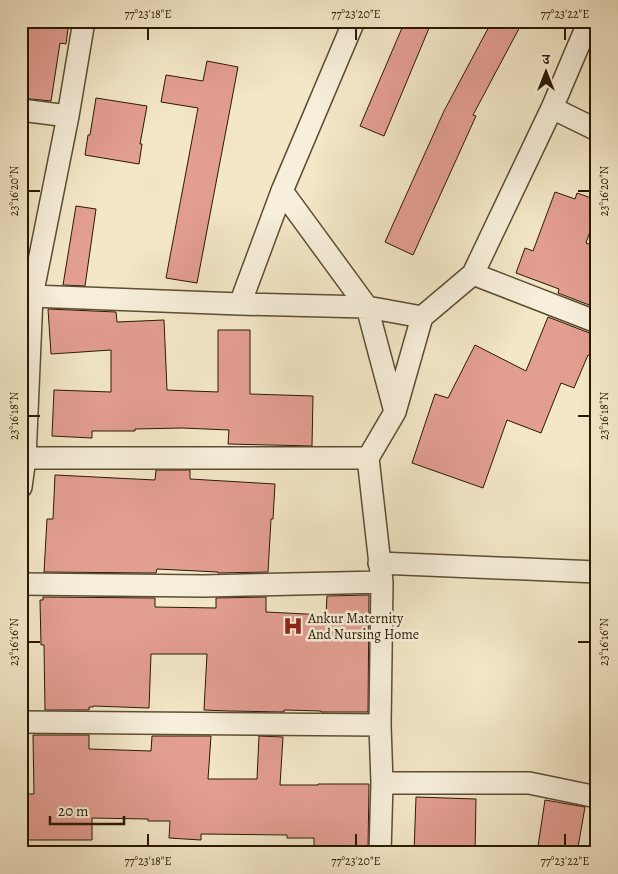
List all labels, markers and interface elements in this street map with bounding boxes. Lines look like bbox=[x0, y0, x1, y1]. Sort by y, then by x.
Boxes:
text: 77°23'18"E bbox=[124, 6, 172, 22]
text: 77°23'20"E bbox=[331, 6, 381, 22]
text: 77°23'22"E bbox=[541, 6, 589, 22]
north arrow bbox=[520, 48, 570, 98]
text: उ bbox=[541, 50, 550, 69]
text: 23°16'20"N bbox=[6, 165, 22, 216]
text: 23°16'20"N bbox=[596, 165, 612, 216]
text: 23°16'18"N bbox=[6, 392, 22, 440]
text: 23°16'18"N bbox=[596, 392, 612, 440]
place label: Ankur Maternity And Nursing Home bbox=[307, 609, 419, 644]
hospital icon: Ankur Maternity And Nursing Home bbox=[282, 615, 304, 637]
text: 23°16'16"N bbox=[6, 618, 22, 666]
text: 23°16'16"N bbox=[596, 618, 612, 666]
scale bar bbox=[50, 794, 124, 826]
text: 20 m bbox=[58, 801, 89, 821]
text: 77°23'18"E bbox=[124, 853, 172, 869]
text: 77°23'20"E bbox=[331, 853, 381, 869]
text: 77°23'22"E bbox=[541, 853, 589, 869]

